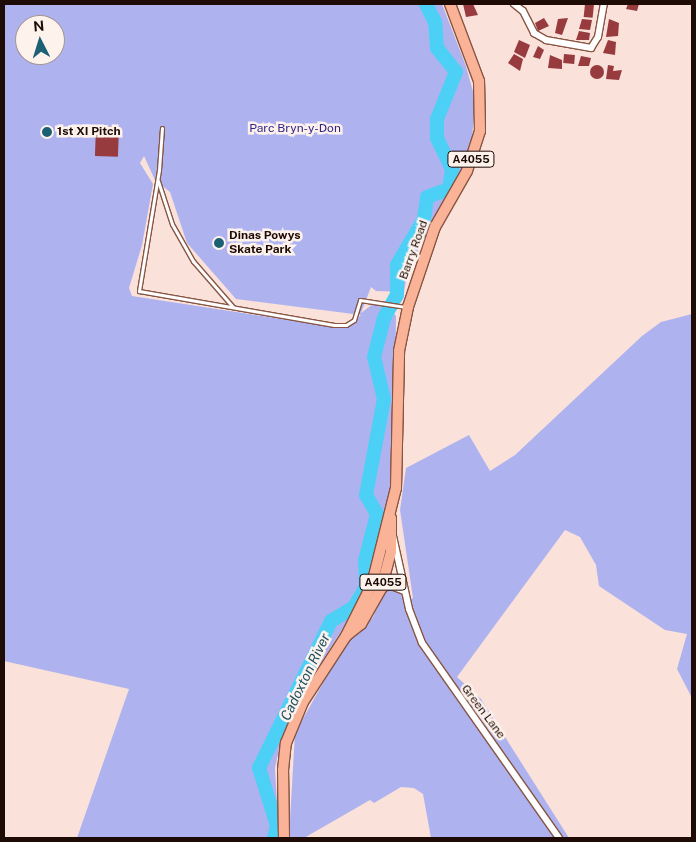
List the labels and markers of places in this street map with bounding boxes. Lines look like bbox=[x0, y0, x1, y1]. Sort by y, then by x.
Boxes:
place label: 1st XI Pitch bbox=[57, 125, 121, 139]
marker: 1st XI Pitch bbox=[41, 126, 53, 138]
place label: Dinas Powys Skate Park bbox=[229, 229, 301, 257]
marker: Dinas Powys Skate Park bbox=[213, 237, 225, 249]

